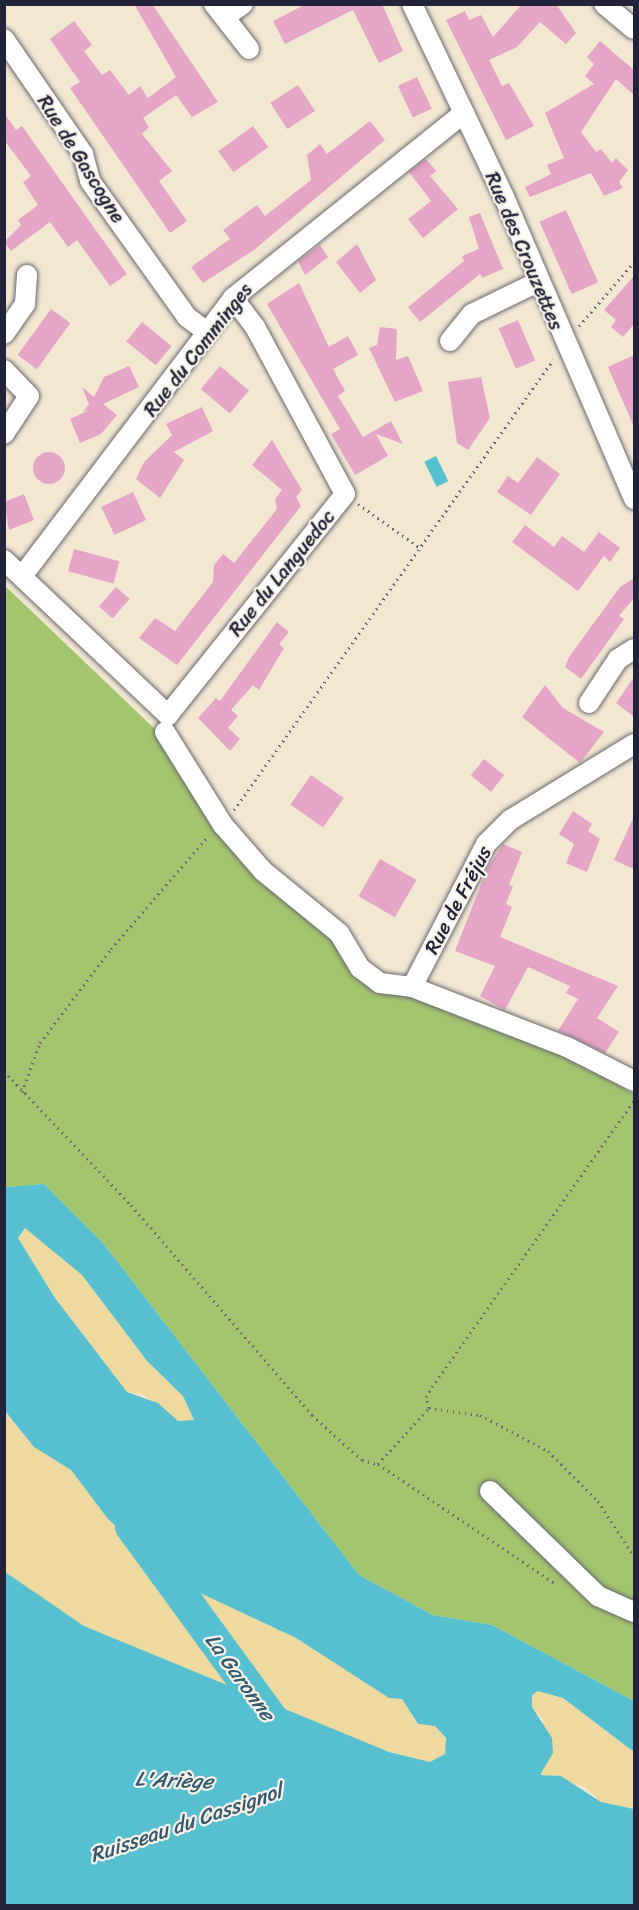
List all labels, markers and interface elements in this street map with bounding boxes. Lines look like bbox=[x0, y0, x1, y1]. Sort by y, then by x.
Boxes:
street label: Rue de Gascogne bbox=[32, 90, 130, 228]
street label: Rue des Crouzettes bbox=[480, 168, 568, 334]
street label: Rue du Comminges bbox=[138, 278, 258, 422]
street label: Rue du Languedoc bbox=[224, 505, 340, 641]
street label: Rue de Fréjus bbox=[419, 842, 497, 958]
water label: La Garonne bbox=[200, 1629, 280, 1725]
water label: L'Ariège bbox=[135, 1766, 213, 1794]
water label: Ruisseau du Cassignol bbox=[87, 1778, 285, 1868]

